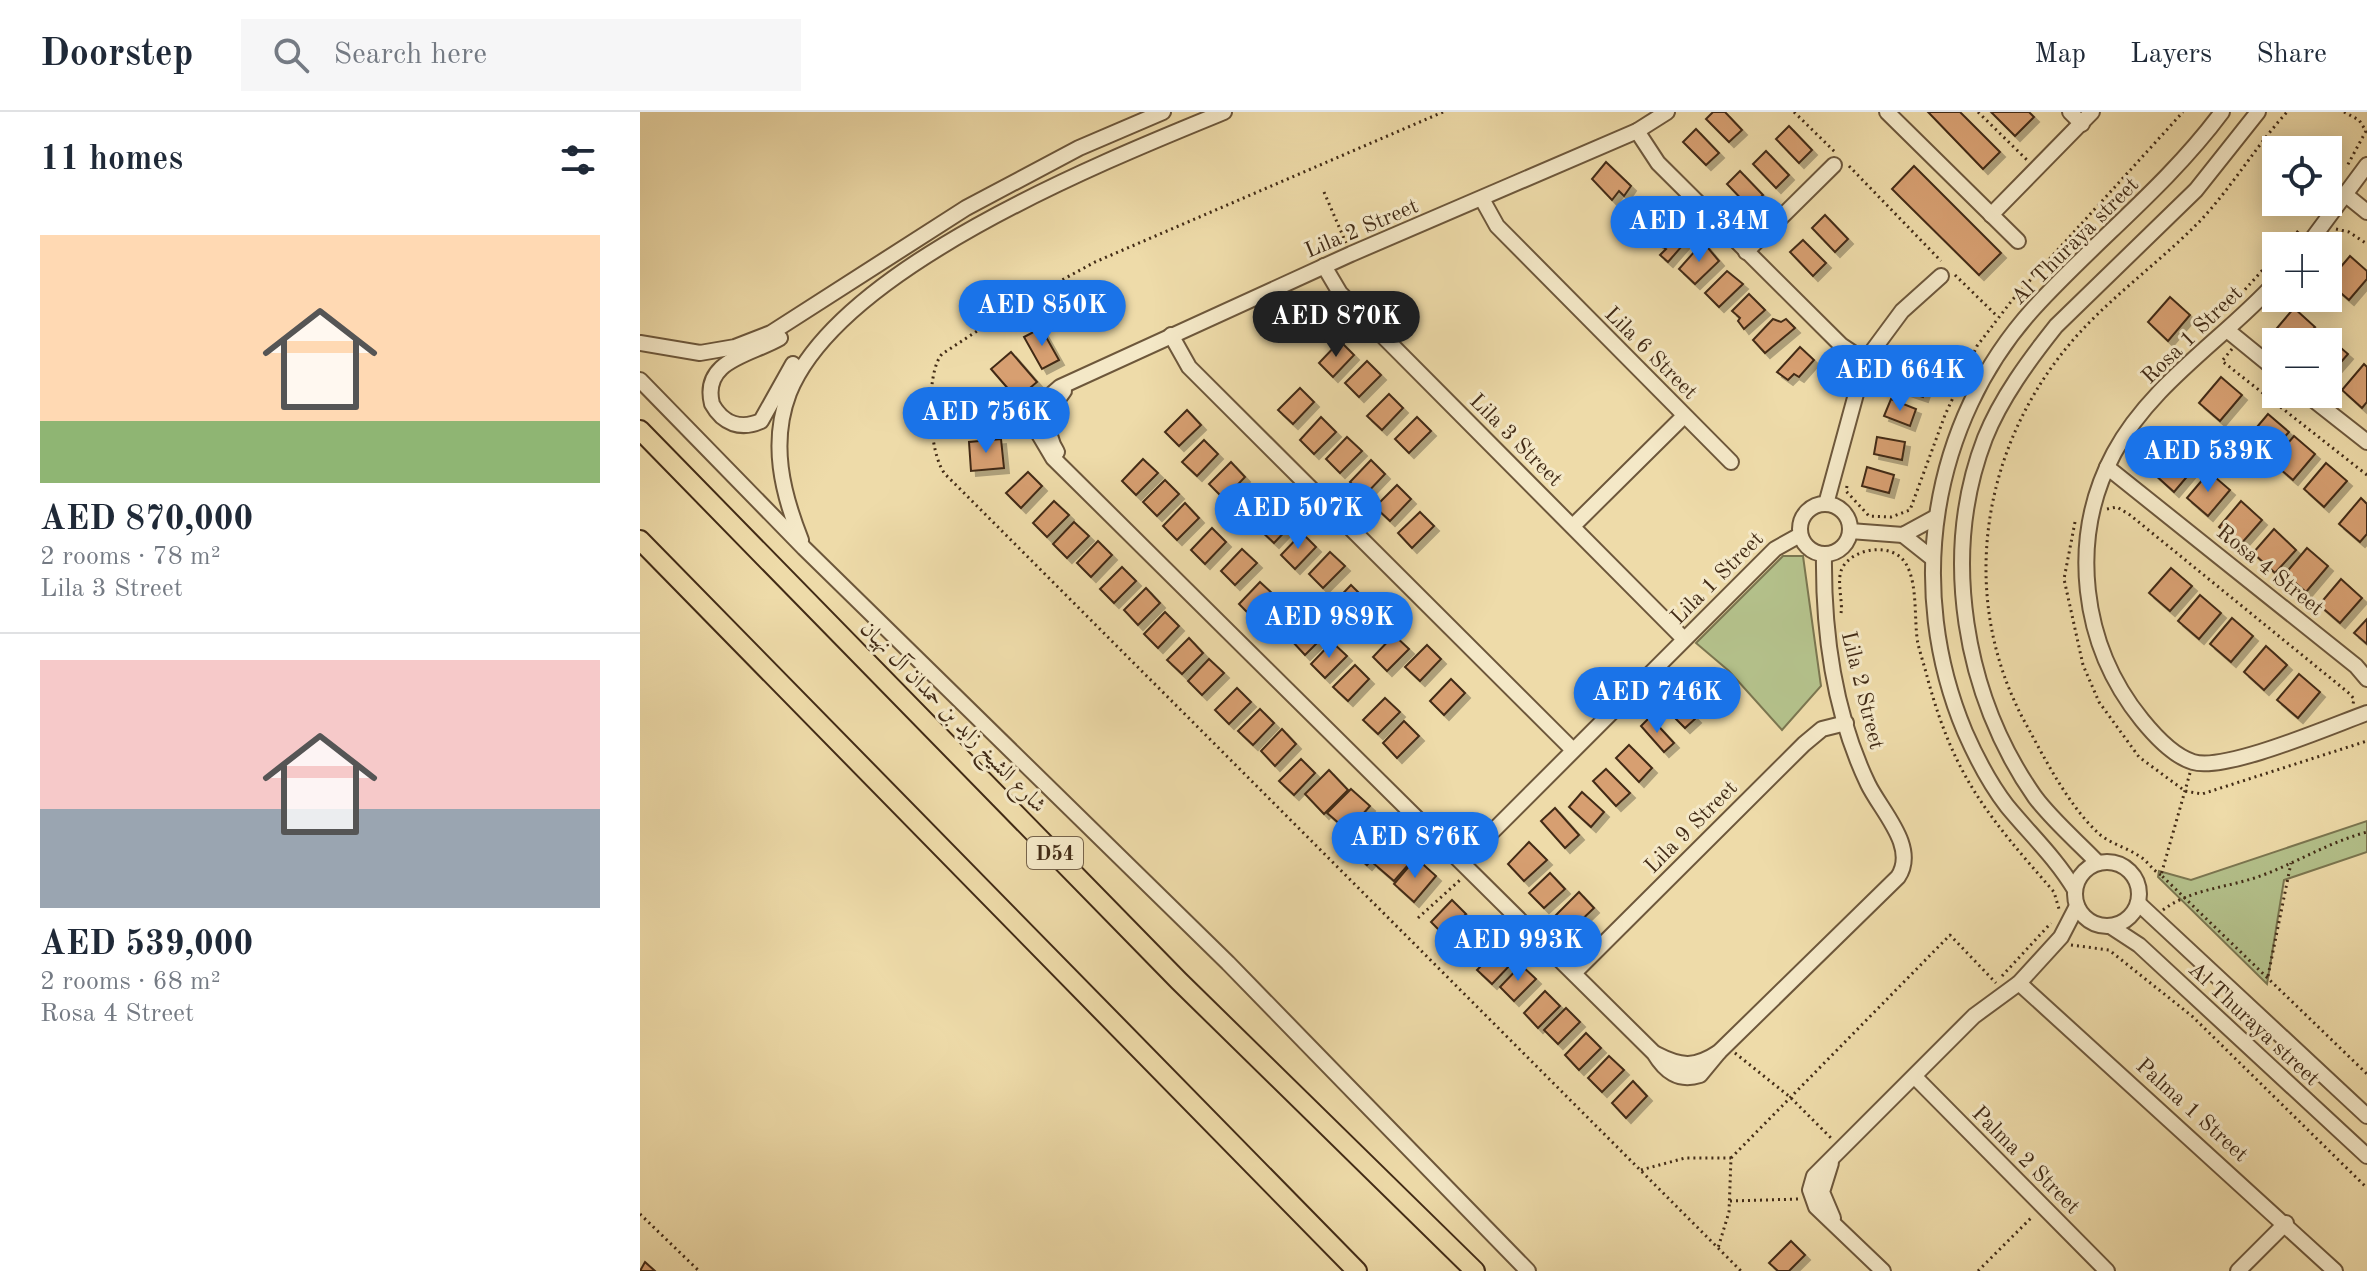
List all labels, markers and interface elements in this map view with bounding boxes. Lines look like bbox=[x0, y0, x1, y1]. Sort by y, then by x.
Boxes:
search box bbox=[241, 19, 801, 91]
icon: search bbox=[269, 33, 313, 77]
text: Doorstep bbox=[40, 36, 193, 74]
text: Search here bbox=[333, 40, 487, 70]
text: Map bbox=[2034, 41, 2086, 69]
text: Layers bbox=[2130, 41, 2212, 69]
text: Share bbox=[2256, 41, 2327, 69]
map controls bbox=[2262, 136, 2342, 408]
button: locate bbox=[2262, 136, 2342, 216]
icon: filters bbox=[556, 138, 600, 182]
text: 11 homes bbox=[40, 143, 183, 177]
street label: Al Thuraya street bbox=[2008, 174, 2143, 309]
street label: Lila 2 Street bbox=[1302, 195, 1422, 263]
pin: AED 1.34M bbox=[1607, 196, 1791, 264]
text: AED 1.34M bbox=[1629, 209, 1769, 235]
button: + bbox=[2262, 232, 2342, 312]
pin: AED 850K bbox=[959, 280, 1125, 348]
street label: Rosa 1 Street bbox=[2138, 282, 2247, 389]
icon: home bbox=[248, 287, 392, 431]
pin: AED 870K bbox=[1253, 291, 1419, 359]
text: AED 850K bbox=[977, 293, 1107, 319]
street label: Lila 6 Street bbox=[1600, 303, 1701, 404]
text: AED 870K bbox=[1271, 304, 1401, 330]
button: − bbox=[2262, 328, 2342, 408]
pin: AED 664K bbox=[1817, 345, 1983, 413]
text: AED 664K bbox=[1835, 358, 1965, 384]
pin: AED 756K bbox=[903, 387, 1069, 455]
street label: Lila 3 Street bbox=[1465, 390, 1566, 491]
text: AED 756K bbox=[921, 400, 1051, 426]
pin: AED 539K bbox=[2125, 426, 2291, 494]
text: AED 539K bbox=[2143, 439, 2273, 465]
pin: AED 507K bbox=[1215, 483, 1381, 551]
text: AED 507K bbox=[1233, 496, 1363, 522]
text: AED 870,000 bbox=[40, 503, 253, 537]
street label: Rosa 4 Street bbox=[2212, 521, 2327, 620]
street label: Lila 1 Street bbox=[1667, 528, 1768, 629]
text: 2 rooms · 78 m² bbox=[40, 544, 221, 570]
text: Lila 3 Street bbox=[40, 576, 183, 602]
pin: AED 989K bbox=[1246, 592, 1412, 660]
text: AED 989K bbox=[1264, 605, 1394, 631]
street label: شارع الشيخ زايد بن حمدان آل نهيان bbox=[851, 615, 1052, 822]
street label: Lila 2 Street bbox=[1837, 629, 1887, 752]
pin: AED 746K bbox=[1574, 667, 1740, 735]
text: AED 746K bbox=[1592, 680, 1722, 706]
icon: home bbox=[248, 712, 392, 856]
street label: Lila 9 Street bbox=[1641, 777, 1742, 878]
pin: AED 876K bbox=[1332, 812, 1498, 880]
text: AED 876K bbox=[1350, 825, 1480, 851]
road number: D54 bbox=[1027, 837, 1083, 869]
pin: AED 993K bbox=[1435, 915, 1601, 983]
text: AED 539,000 bbox=[40, 928, 253, 962]
text: AED 993K bbox=[1453, 928, 1583, 954]
street label: Al Thuraya street bbox=[2184, 958, 2323, 1090]
text: 2 rooms · 68 m² bbox=[40, 969, 221, 995]
text: Rosa 4 Street bbox=[40, 1001, 194, 1027]
street label: Palma 1 Street bbox=[2131, 1055, 2252, 1166]
street label: Palma 2 Street bbox=[1967, 1102, 2084, 1219]

